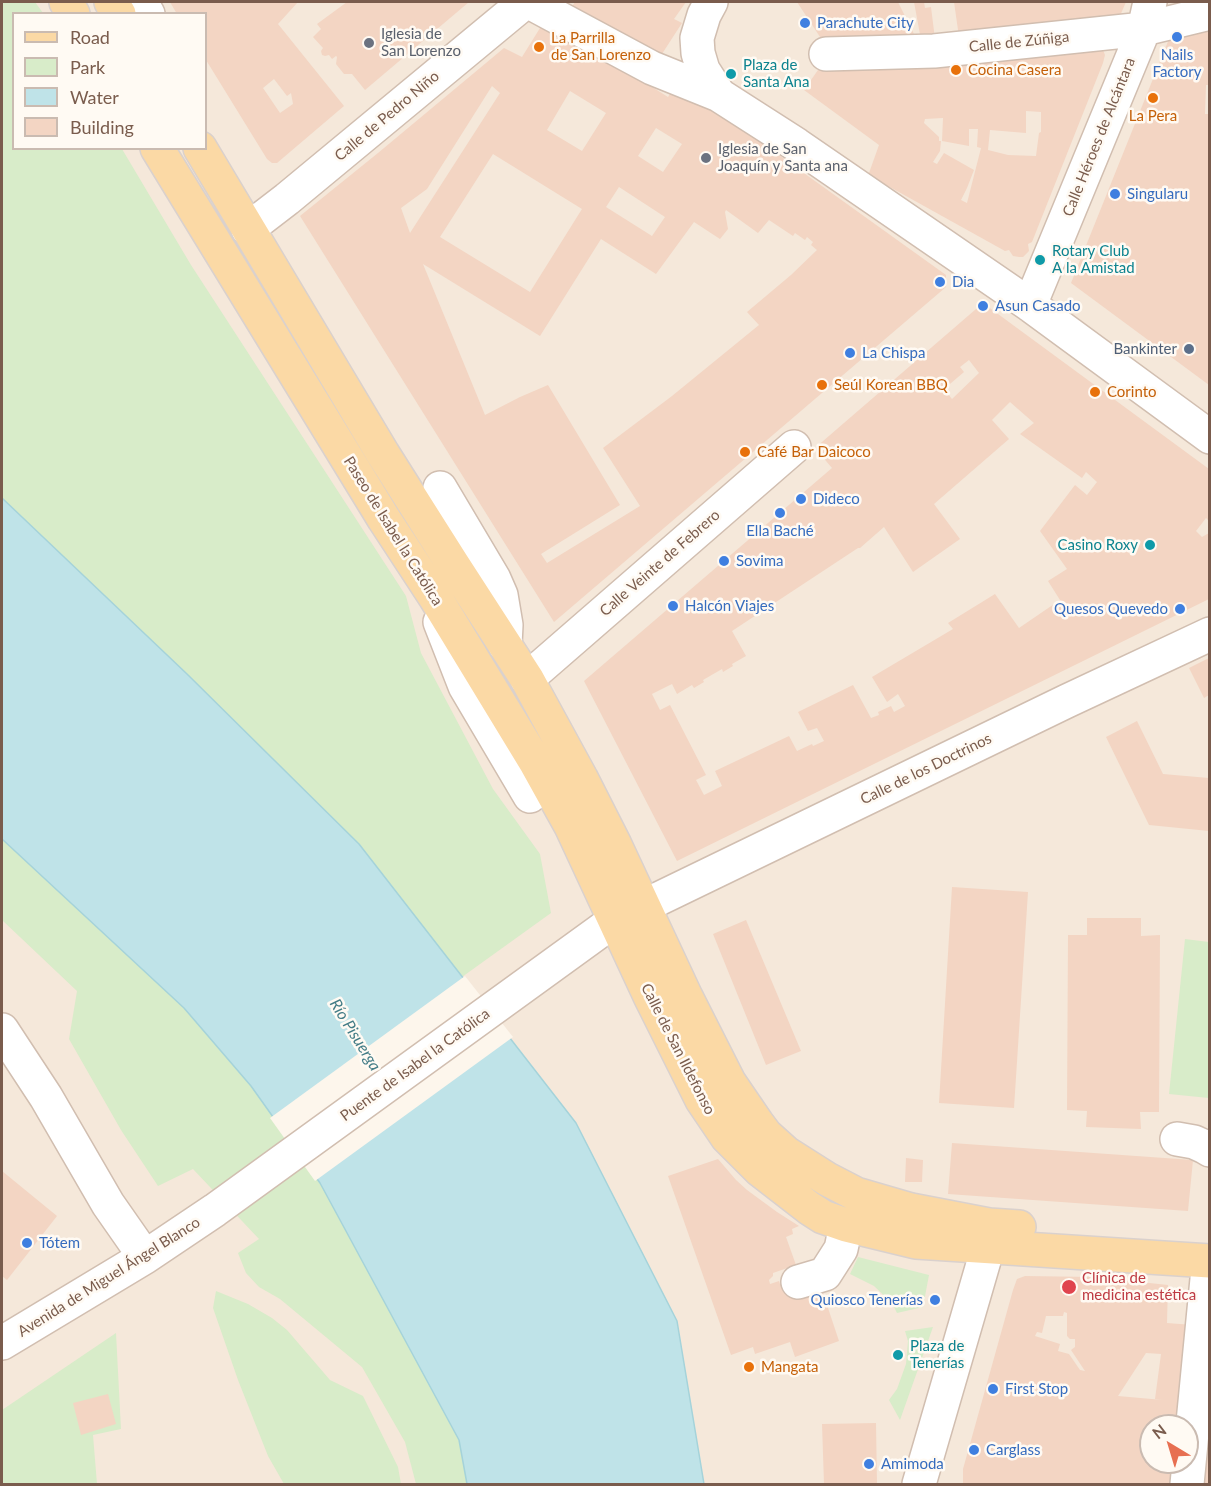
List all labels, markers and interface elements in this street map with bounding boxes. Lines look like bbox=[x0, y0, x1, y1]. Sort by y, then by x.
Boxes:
legend bbox=[12, 12, 207, 150]
place label: Parachute City bbox=[817, 14, 914, 32]
marker: Parachute City bbox=[798, 16, 812, 30]
place label: Iglesia de San Lorenzo bbox=[381, 25, 461, 60]
text: Road bbox=[70, 26, 110, 48]
street label: Calle de Zúñiga bbox=[968, 28, 1070, 56]
place label: La Parrilla de San Lorenzo bbox=[551, 29, 651, 64]
marker: Nails Factory bbox=[1170, 30, 1184, 44]
marker: Iglesia de San Lorenzo bbox=[362, 36, 376, 50]
marker: La Parrilla de San Lorenzo bbox=[532, 40, 546, 54]
place label: Nails Factory bbox=[1152, 46, 1202, 81]
street label: Calle Héroes de Alcántara bbox=[1059, 55, 1139, 219]
text: Park bbox=[70, 56, 105, 78]
place label: Plaza de Santa Ana bbox=[743, 56, 809, 91]
place label: Cocina Casera bbox=[968, 61, 1061, 79]
marker: Cocina Casera bbox=[949, 63, 963, 77]
street label: Calle de Pedro Niño bbox=[331, 67, 443, 165]
marker: Plaza de Santa Ana bbox=[724, 67, 738, 81]
text: Water bbox=[70, 86, 119, 108]
marker: La Pera bbox=[1146, 91, 1160, 105]
place label: La Pera bbox=[1129, 107, 1177, 125]
text: Building bbox=[70, 116, 134, 138]
place label: Iglesia de San Joaquín y Santa ana bbox=[718, 140, 848, 175]
marker: Iglesia de San Joaquín y Santa ana bbox=[699, 151, 713, 165]
place label: Singularu bbox=[1127, 185, 1188, 203]
marker: Singularu bbox=[1108, 187, 1122, 201]
place label: Rotary Club A la Amistad bbox=[1052, 242, 1135, 277]
marker: Rotary Club A la Amistad bbox=[1033, 253, 1047, 267]
place label: Dia bbox=[952, 273, 974, 291]
marker: Dia bbox=[933, 275, 947, 289]
place label: Asun Casado bbox=[995, 297, 1081, 315]
marker: Asun Casado bbox=[976, 299, 990, 313]
place label: Bankinter bbox=[1113, 340, 1177, 358]
marker: Bankinter bbox=[1182, 342, 1196, 356]
place label: La Chispa bbox=[862, 344, 925, 362]
marker: La Chispa bbox=[843, 346, 857, 360]
place label: Seúl Korean BBQ bbox=[834, 376, 948, 394]
marker: Seúl Korean BBQ bbox=[815, 378, 829, 392]
place label: Corinto bbox=[1107, 383, 1157, 401]
marker: Corinto bbox=[1088, 385, 1102, 399]
place label: Café Bar Daicoco bbox=[757, 443, 871, 461]
marker: Café Bar Daicoco bbox=[738, 445, 752, 459]
street label: Paseo de Isabel la Católica bbox=[340, 453, 446, 609]
place label: Dideco bbox=[813, 490, 860, 508]
marker: Dideco bbox=[794, 492, 808, 506]
street label: Calle Veinte de Febrero bbox=[596, 506, 724, 620]
marker: Ella Baché bbox=[773, 506, 787, 520]
place label: Ella Baché bbox=[746, 522, 814, 540]
place label: Casino Roxy bbox=[1057, 536, 1138, 554]
marker: Casino Roxy bbox=[1143, 538, 1157, 552]
place label: Sovima bbox=[736, 552, 784, 570]
marker: Sovima bbox=[717, 554, 731, 568]
place label: Halcón Viajes bbox=[685, 597, 774, 615]
marker: Halcón Viajes bbox=[666, 599, 680, 613]
place label: Quesos Quevedo bbox=[1054, 600, 1168, 618]
marker: Quesos Quevedo bbox=[1173, 602, 1187, 616]
street label: Calle de los Doctrinos bbox=[858, 729, 994, 809]
street label: Calle de San Ildefonso bbox=[637, 980, 719, 1118]
water label: Río Pisuerga bbox=[325, 996, 385, 1074]
street label: Puente de Isabel la Católica bbox=[337, 1005, 493, 1125]
street label: Avenida de Miguel Ángel Blanco bbox=[14, 1213, 204, 1341]
place label: Tótem bbox=[39, 1234, 80, 1252]
marker: Tótem bbox=[20, 1236, 34, 1250]
place label: Clínica de medicina estética bbox=[1082, 1269, 1196, 1304]
marker: Clínica de medicina estética bbox=[1060, 1278, 1078, 1296]
place label: Quiosco Tenerías bbox=[811, 1291, 923, 1309]
marker: Quiosco Tenerías bbox=[928, 1293, 942, 1307]
place label: Plaza de Tenerías bbox=[910, 1337, 964, 1372]
marker: Plaza de Tenerías bbox=[891, 1348, 905, 1362]
place label: Mangata bbox=[761, 1358, 819, 1376]
marker: Mangata bbox=[742, 1360, 756, 1374]
place label: First Stop bbox=[1005, 1380, 1068, 1398]
marker: First Stop bbox=[986, 1382, 1000, 1396]
north arrow bbox=[1139, 1414, 1199, 1474]
text: N bbox=[1148, 1420, 1170, 1442]
place label: Carglass bbox=[986, 1441, 1041, 1459]
marker: Carglass bbox=[967, 1443, 981, 1457]
place label: Amimoda bbox=[881, 1455, 944, 1473]
marker: Amimoda bbox=[862, 1457, 876, 1471]

